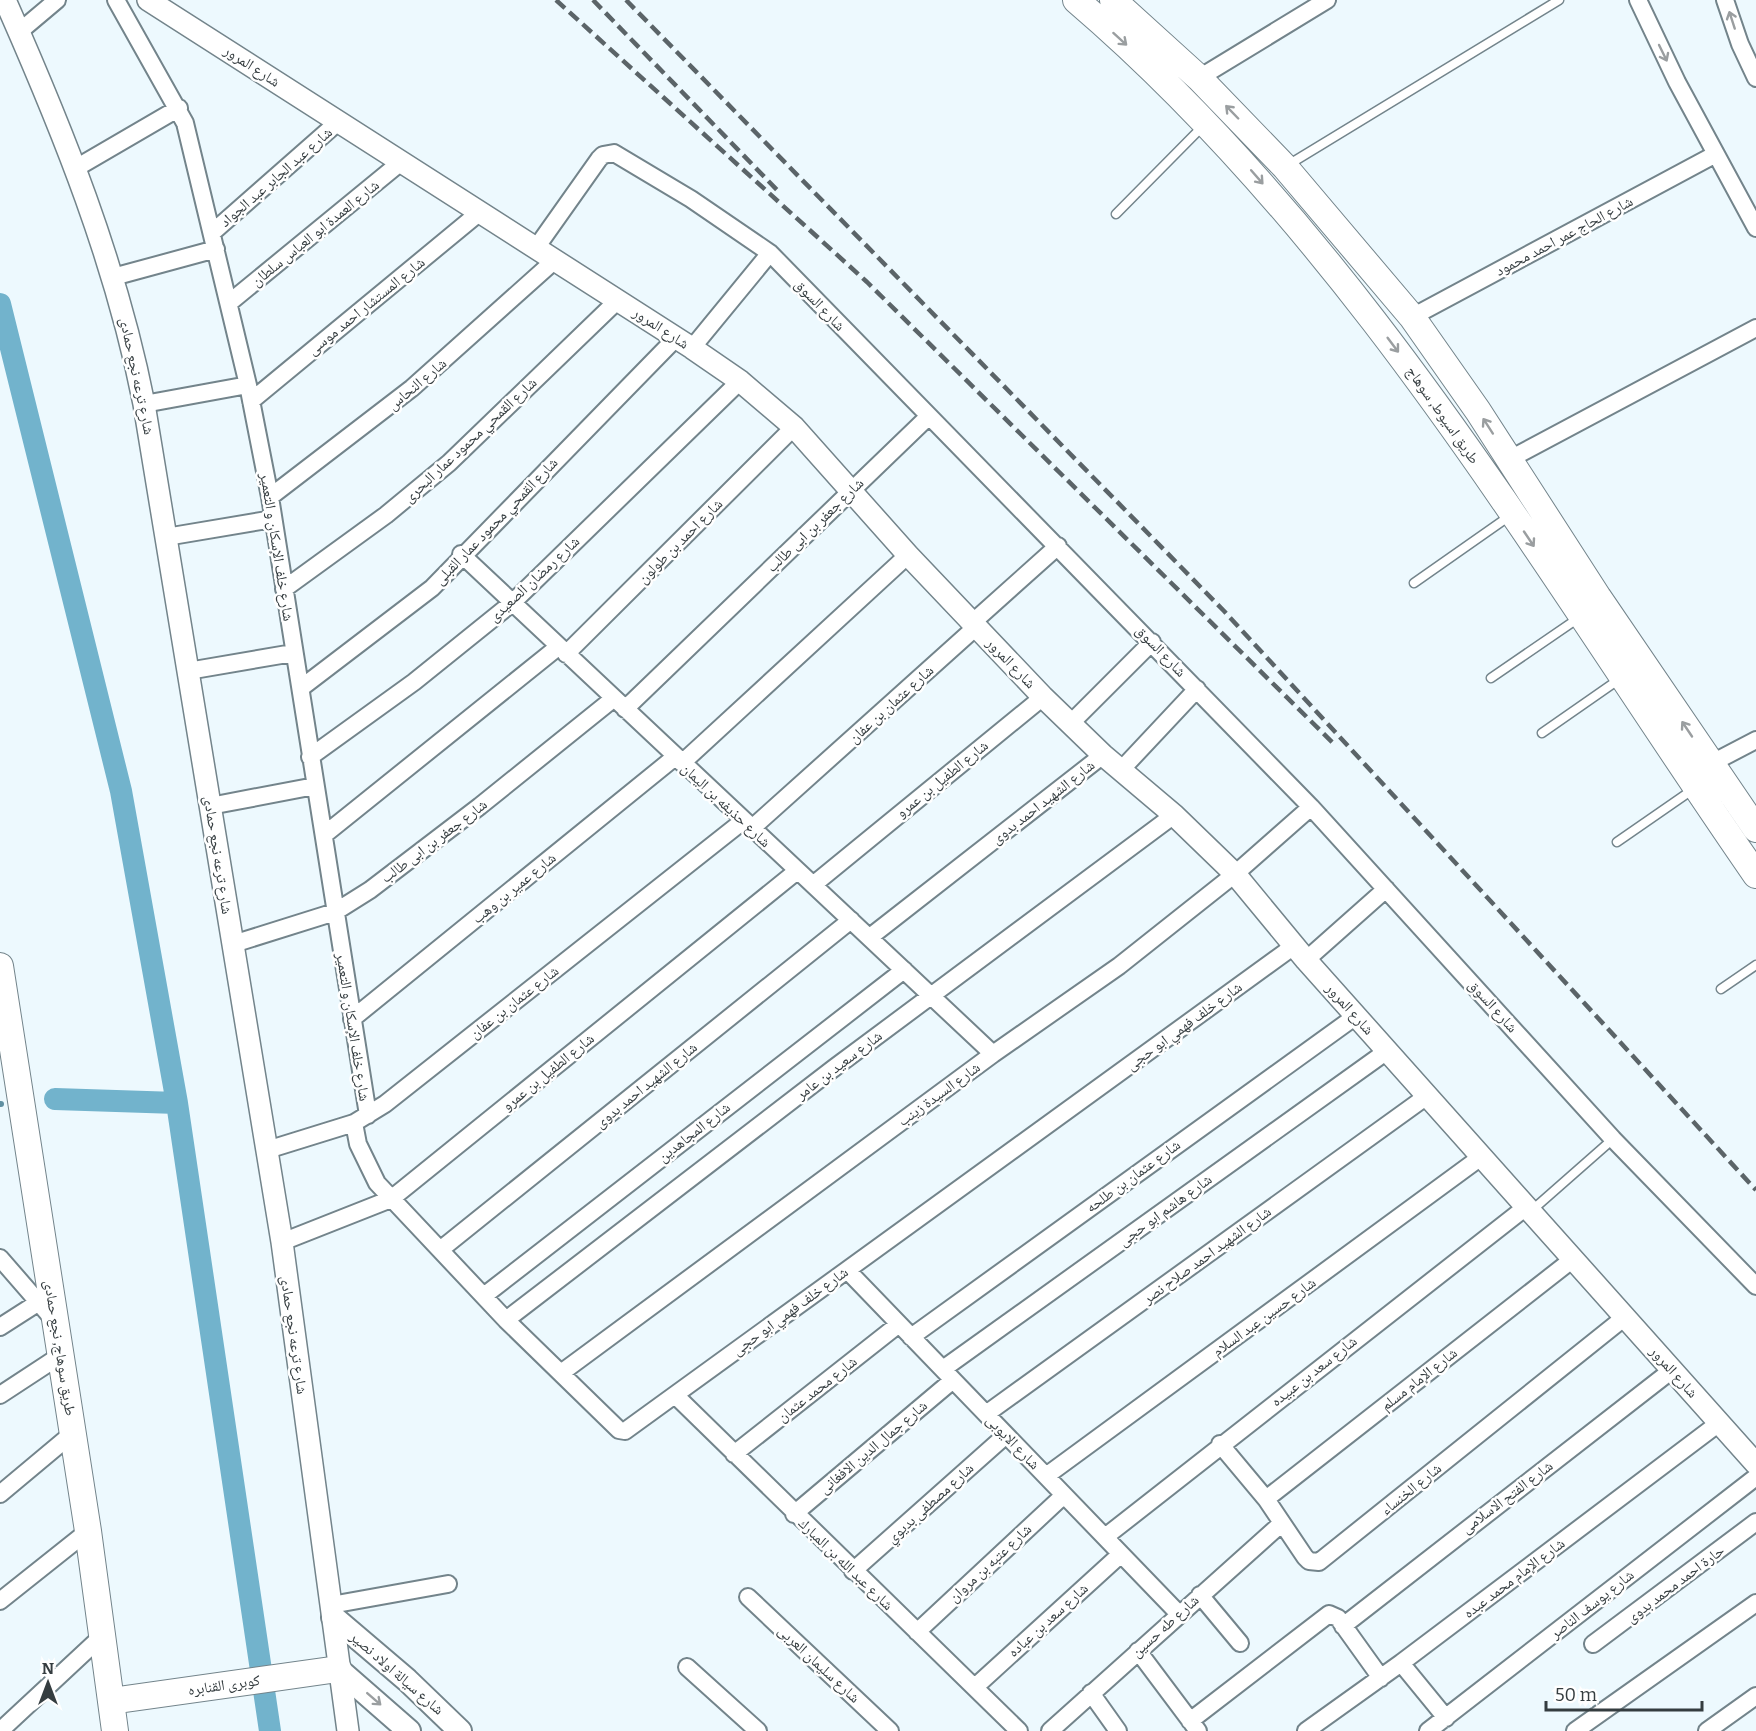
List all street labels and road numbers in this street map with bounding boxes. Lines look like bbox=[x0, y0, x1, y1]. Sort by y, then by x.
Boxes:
street label: شارع المرور bbox=[219, 41, 284, 92]
street label: شارع عبد الجابر عبد الجواد bbox=[216, 123, 337, 231]
street label: شارع العمدة ابو العباس سلطان bbox=[247, 176, 383, 291]
street label: شارع الحاج عمر احمد محمود bbox=[1492, 192, 1636, 281]
street label: شارع المستشار احمد موسى bbox=[304, 253, 429, 360]
street label: شارع السوق bbox=[790, 275, 849, 335]
street label: شارع المرور bbox=[628, 303, 693, 354]
street label: شارع ترعه نجع حمادى bbox=[115, 316, 158, 437]
street label: شارع النحاس bbox=[384, 354, 451, 415]
street label: طريق اسيوط, سوهاج bbox=[1402, 363, 1484, 468]
street label: شارع القمحي محمود عمار البحرى bbox=[400, 373, 542, 509]
street label: شارع القمحي محمود عمار القبلى bbox=[430, 453, 564, 590]
street label: شارع خلف الإسكان و التعمير bbox=[255, 471, 298, 623]
street label: شارع جعفر بن ابى طالب bbox=[763, 474, 868, 577]
street label: شارع احمد بن طولون bbox=[634, 495, 727, 588]
street label: شارع رمضان الصعيدى bbox=[485, 532, 584, 626]
street label: شارع السوق bbox=[1131, 621, 1190, 681]
street label: شارع المرور bbox=[981, 633, 1040, 693]
street label: شارع عثمان بن عفان bbox=[845, 661, 938, 748]
street label: شارع الطفيل بن عمرو bbox=[892, 736, 993, 822]
street label: شارع الشهيد احمد بدوى bbox=[988, 756, 1099, 849]
street label: شارع حذيفه بن اليمان bbox=[677, 759, 775, 852]
street label: شارع ترعه نجع حمادى bbox=[199, 795, 236, 916]
street label: شارع جعفر بن ابى طالب bbox=[377, 795, 491, 888]
street label: شارع عمير بن وهب bbox=[468, 849, 560, 928]
street label: شارع خلف الإسكان و التعمير bbox=[331, 951, 374, 1103]
street label: شارع عثمان بن عفان bbox=[466, 962, 563, 1043]
street label: شارع السوق bbox=[1464, 976, 1521, 1037]
street label: شارع خلف فهمي ابو حجى bbox=[1122, 978, 1247, 1076]
street label: شارع المرور bbox=[1321, 979, 1378, 1039]
street label: شارع سعيد بن عامر bbox=[792, 1027, 886, 1105]
street label: شارع الطفيل بن عمرو bbox=[498, 1029, 599, 1115]
street label: شارع الشهيد احمد بدوى bbox=[591, 1038, 701, 1133]
street label: شارع السيدة زينب bbox=[894, 1058, 984, 1131]
street label: شارع المجاهدين bbox=[654, 1098, 734, 1167]
street label: شارع عثمان بن طلحه bbox=[1082, 1136, 1184, 1217]
street label: شارع هاشم ابو حجى bbox=[1115, 1170, 1216, 1251]
street label: شارع الشهيد احمد صلاح نصر bbox=[1139, 1202, 1275, 1309]
street label: شارع خلف فهمي ابو حجى bbox=[728, 1263, 853, 1361]
street label: شارع حسين عبد السلام bbox=[1209, 1273, 1320, 1361]
street label: شارع ترعه نجع حمادى bbox=[276, 1275, 311, 1396]
street label: طريق سوهاج, نجع حمادى bbox=[39, 1279, 80, 1417]
street label: شارع سعد بن عبيده bbox=[1267, 1332, 1361, 1411]
street label: شارع المرور bbox=[1645, 1342, 1702, 1402]
street label: شارع الإمام مسلم bbox=[1377, 1343, 1462, 1415]
street label: شارع محمد عثمان bbox=[773, 1352, 861, 1427]
street label: شارع جمال الدين الافغانى bbox=[815, 1396, 932, 1498]
street label: شارع الايوبى bbox=[982, 1411, 1044, 1474]
street label: شارع الفتح الاسلامى bbox=[1458, 1457, 1557, 1538]
street label: شارع مصطفى بديوي bbox=[883, 1459, 979, 1549]
street label: شارع الخنساء bbox=[1377, 1459, 1446, 1520]
street label: شارع عبد الله بن المبارك bbox=[794, 1514, 897, 1615]
street label: شارع عتبه بن مروان bbox=[945, 1520, 1036, 1607]
street label: شارع الإمام محمد عبده bbox=[1460, 1534, 1569, 1623]
street label: حارة احمد محمد بدوى bbox=[1622, 1541, 1729, 1628]
street label: شارع يوسف الناصر bbox=[1546, 1566, 1638, 1644]
street label: شارع سعد بن عباده bbox=[1004, 1579, 1093, 1661]
street label: شارع طه حسين bbox=[1127, 1591, 1203, 1662]
street label: شارع سليمان العربى bbox=[774, 1621, 864, 1707]
street label: شارع سيالة اولاد نصير bbox=[345, 1627, 448, 1719]
street label: كوبرى القنابره bbox=[187, 1671, 261, 1700]

